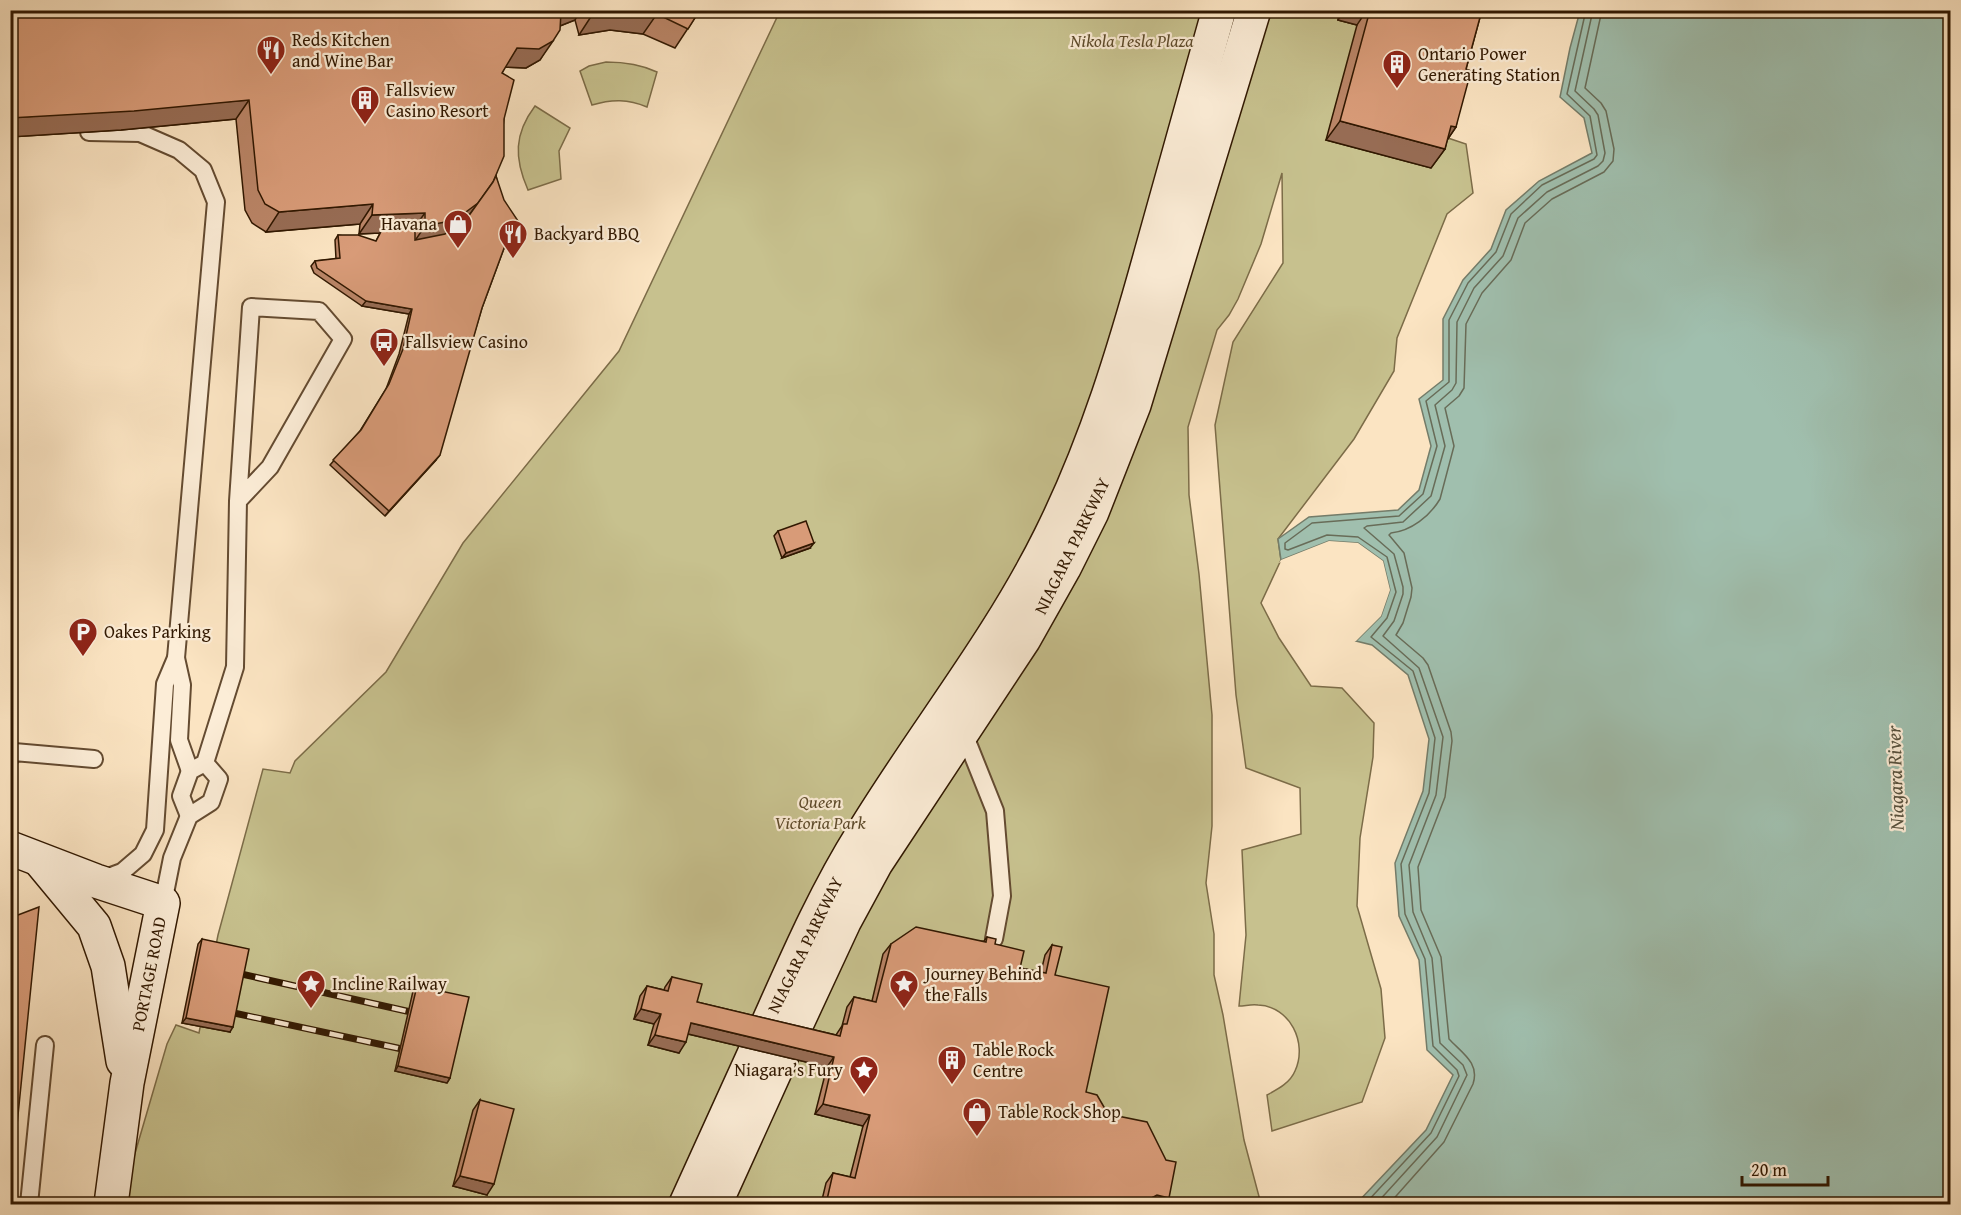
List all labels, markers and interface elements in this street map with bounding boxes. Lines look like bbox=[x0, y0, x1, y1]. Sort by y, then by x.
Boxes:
place label: Reds Kitchen and Wine Bar bbox=[292, 26, 394, 74]
park label: Nikola Tesla Plaza bbox=[1069, 27, 1194, 54]
restaurant icon: Reds Kitchen and Wine Bar bbox=[255, 34, 287, 76]
place label: Ontario Power Generating Station bbox=[1418, 40, 1560, 88]
building icon: Ontario Power Generating Station bbox=[1381, 48, 1413, 90]
place label: Fallsview Casino Resort bbox=[386, 76, 489, 124]
building icon: Fallsview Casino Resort bbox=[349, 84, 381, 126]
shop icon: Havana bbox=[442, 208, 474, 250]
place label: Havana bbox=[381, 210, 437, 237]
restaurant icon: Backyard BBQ bbox=[497, 218, 529, 260]
place label: Backyard BBQ bbox=[534, 220, 640, 247]
bus stop icon: Fallsview Casino bbox=[368, 326, 400, 368]
place label: Fallsview Casino bbox=[405, 328, 528, 355]
street label: NIAGARA PARKWAY bbox=[1027, 473, 1116, 619]
parking icon: Oakes Parking bbox=[67, 616, 99, 658]
place label: Oakes Parking bbox=[104, 618, 211, 645]
water label: Niagara River bbox=[1878, 724, 1911, 832]
park label: Queen Victoria Park bbox=[774, 788, 866, 836]
street label: NIAGARA PARKWAY bbox=[760, 872, 849, 1018]
street label: PORTAGE ROAD bbox=[124, 914, 173, 1034]
place label: Journey Behind the Falls bbox=[923, 960, 1042, 1008]
place icon: Incline Railway bbox=[295, 968, 327, 1010]
place icon: Journey Behind the Falls bbox=[888, 968, 920, 1010]
place label: Incline Railway bbox=[332, 970, 447, 997]
place label: Table Rock Centre bbox=[973, 1036, 1055, 1084]
building icon: Table Rock Centre bbox=[936, 1044, 968, 1086]
place icon: Niagara’s Fury bbox=[848, 1054, 880, 1096]
place label: Niagara’s Fury bbox=[734, 1056, 843, 1083]
shop icon: Table Rock Shop bbox=[961, 1096, 993, 1138]
place label: Table Rock Shop bbox=[998, 1098, 1121, 1125]
scale bar bbox=[1742, 1149, 1828, 1187]
text: 20 m bbox=[1751, 1156, 1787, 1183]

